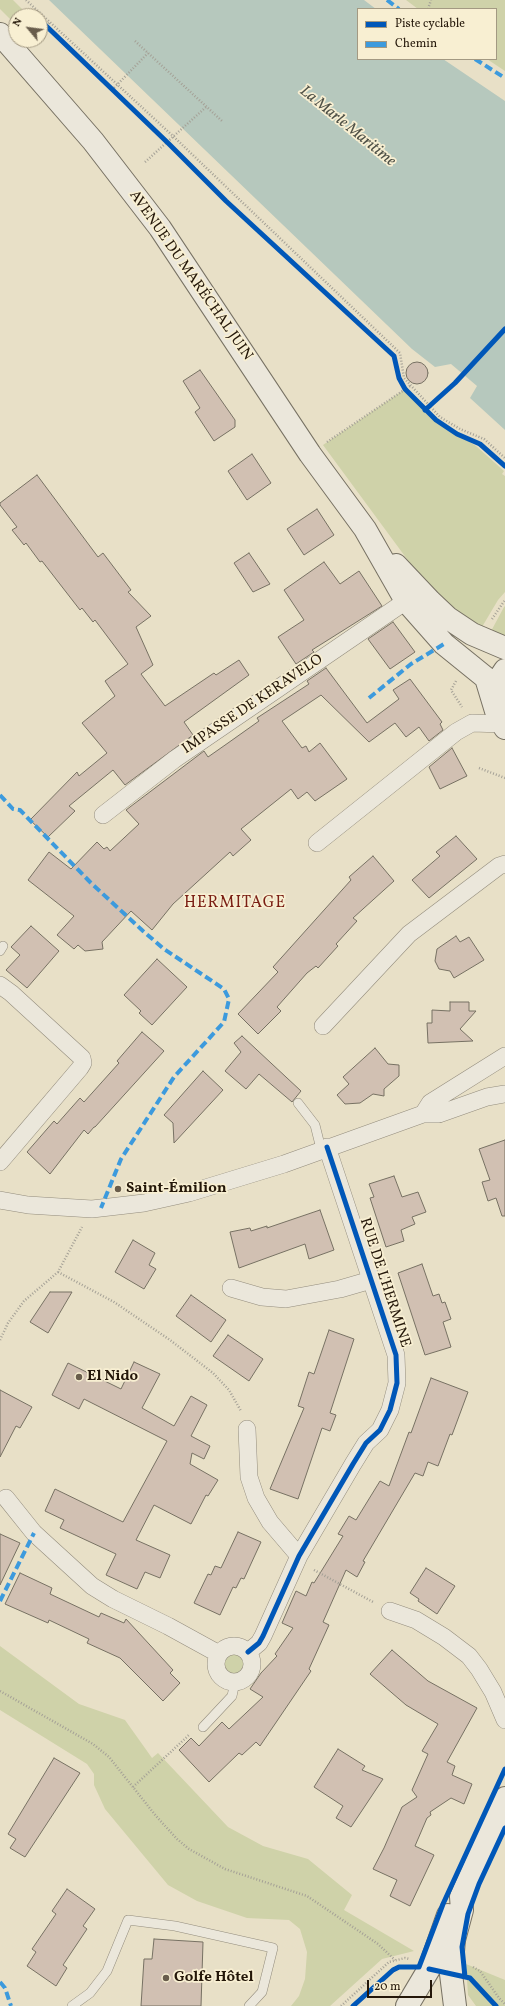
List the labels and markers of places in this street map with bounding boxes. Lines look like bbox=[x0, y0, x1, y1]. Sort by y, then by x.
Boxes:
place label: Saint-Émilion bbox=[126, 1180, 227, 1198]
marker: Saint-Émilion bbox=[113, 1184, 123, 1194]
place label: El Nido bbox=[87, 1368, 138, 1386]
marker: El Nido bbox=[74, 1372, 84, 1382]
place label: Golfe Hôtel bbox=[174, 1969, 253, 1987]
marker: Golfe Hôtel bbox=[161, 1973, 171, 1983]

